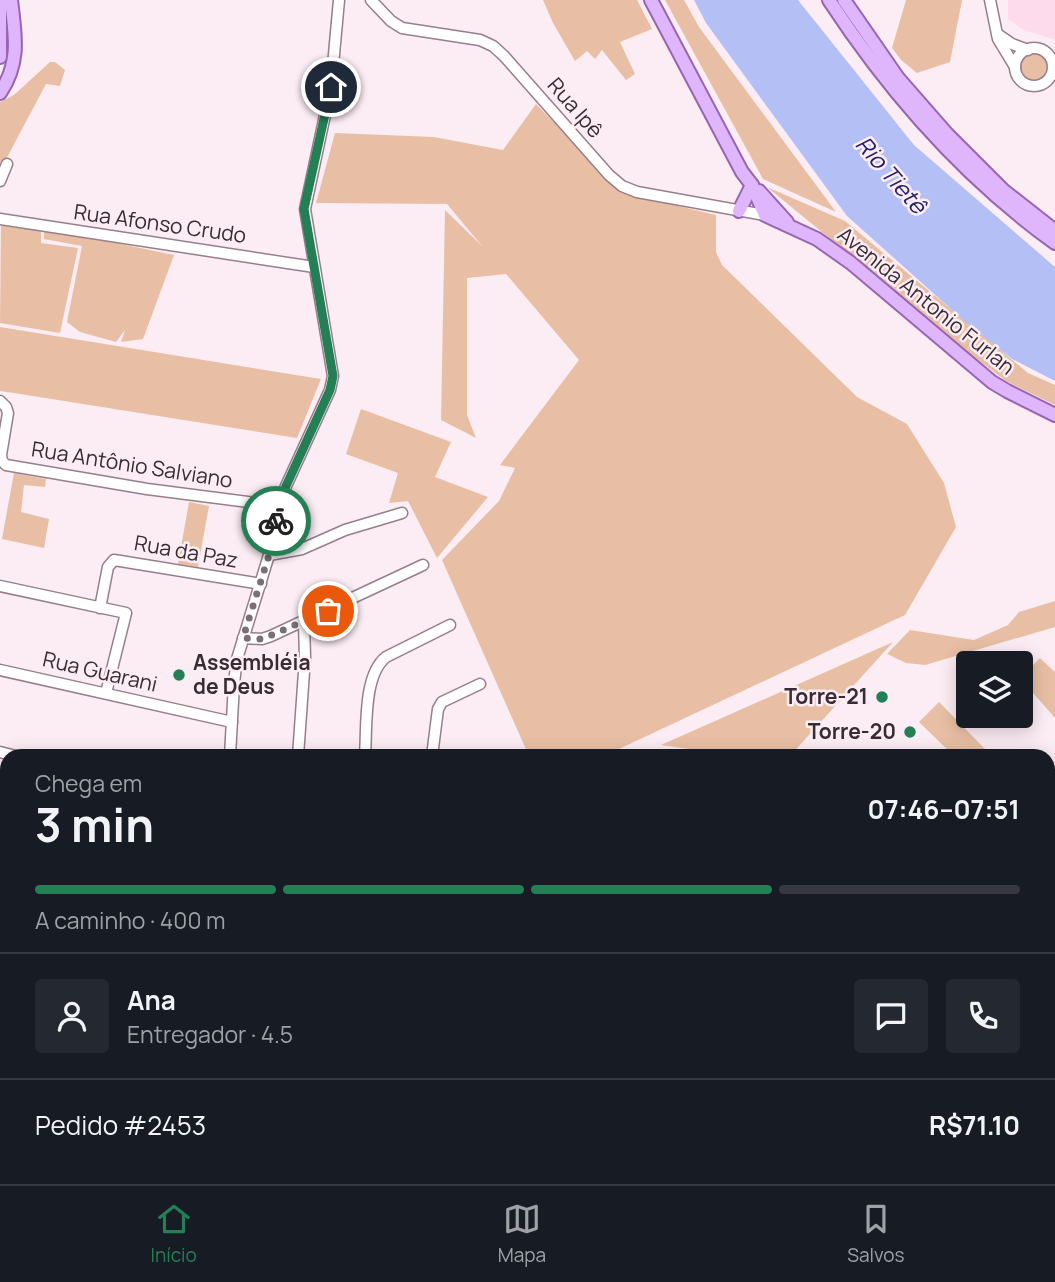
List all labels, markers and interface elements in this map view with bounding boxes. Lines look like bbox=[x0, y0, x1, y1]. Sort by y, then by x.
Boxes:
pin bbox=[301, 57, 361, 117]
icon: home bbox=[312, 68, 350, 106]
street label: Rua Ipê bbox=[542, 71, 610, 143]
water label: Rio Tietê bbox=[849, 129, 935, 221]
street label: Rua Afonso Crudo bbox=[72, 197, 248, 249]
street label: Avenida Antonio Furlan bbox=[832, 220, 1021, 380]
street label: Rua Antônio Salviano bbox=[30, 434, 235, 494]
courier bbox=[241, 486, 311, 556]
icon: bike bbox=[257, 502, 295, 540]
street label: Rua da Paz bbox=[132, 528, 240, 574]
pin bbox=[298, 581, 358, 641]
icon: bag bbox=[309, 592, 347, 630]
street label: Rua Guarani bbox=[40, 644, 160, 698]
place label: Assembléia de Deus bbox=[193, 648, 310, 700]
map controls bbox=[956, 651, 1033, 728]
button: layers bbox=[956, 651, 1033, 728]
marker: Assembléia de Deus bbox=[171, 667, 187, 683]
place label: Torre-21 bbox=[784, 682, 868, 710]
marker: Torre-21 bbox=[874, 689, 890, 705]
place label: Torre-20 bbox=[808, 717, 896, 745]
marker: Torre-20 bbox=[902, 724, 918, 740]
text: Chega em bbox=[35, 767, 142, 799]
text: 07:46–07:51 bbox=[868, 791, 1020, 827]
text: 3 min bbox=[35, 793, 154, 856]
text: A caminho · 400 m bbox=[35, 904, 226, 936]
button: person bbox=[35, 979, 109, 1053]
button: chat bbox=[854, 979, 928, 1053]
button: phone bbox=[946, 979, 1020, 1053]
text: Ana bbox=[127, 982, 176, 1018]
text: Entregador · 4.5 bbox=[127, 1018, 293, 1050]
text: Pedido #2453 bbox=[35, 1107, 206, 1143]
text: R$71.10 bbox=[929, 1107, 1020, 1143]
tab: Início bbox=[151, 1200, 197, 1268]
tab: Mapa bbox=[498, 1200, 546, 1268]
tab: Salvos bbox=[847, 1200, 904, 1268]

